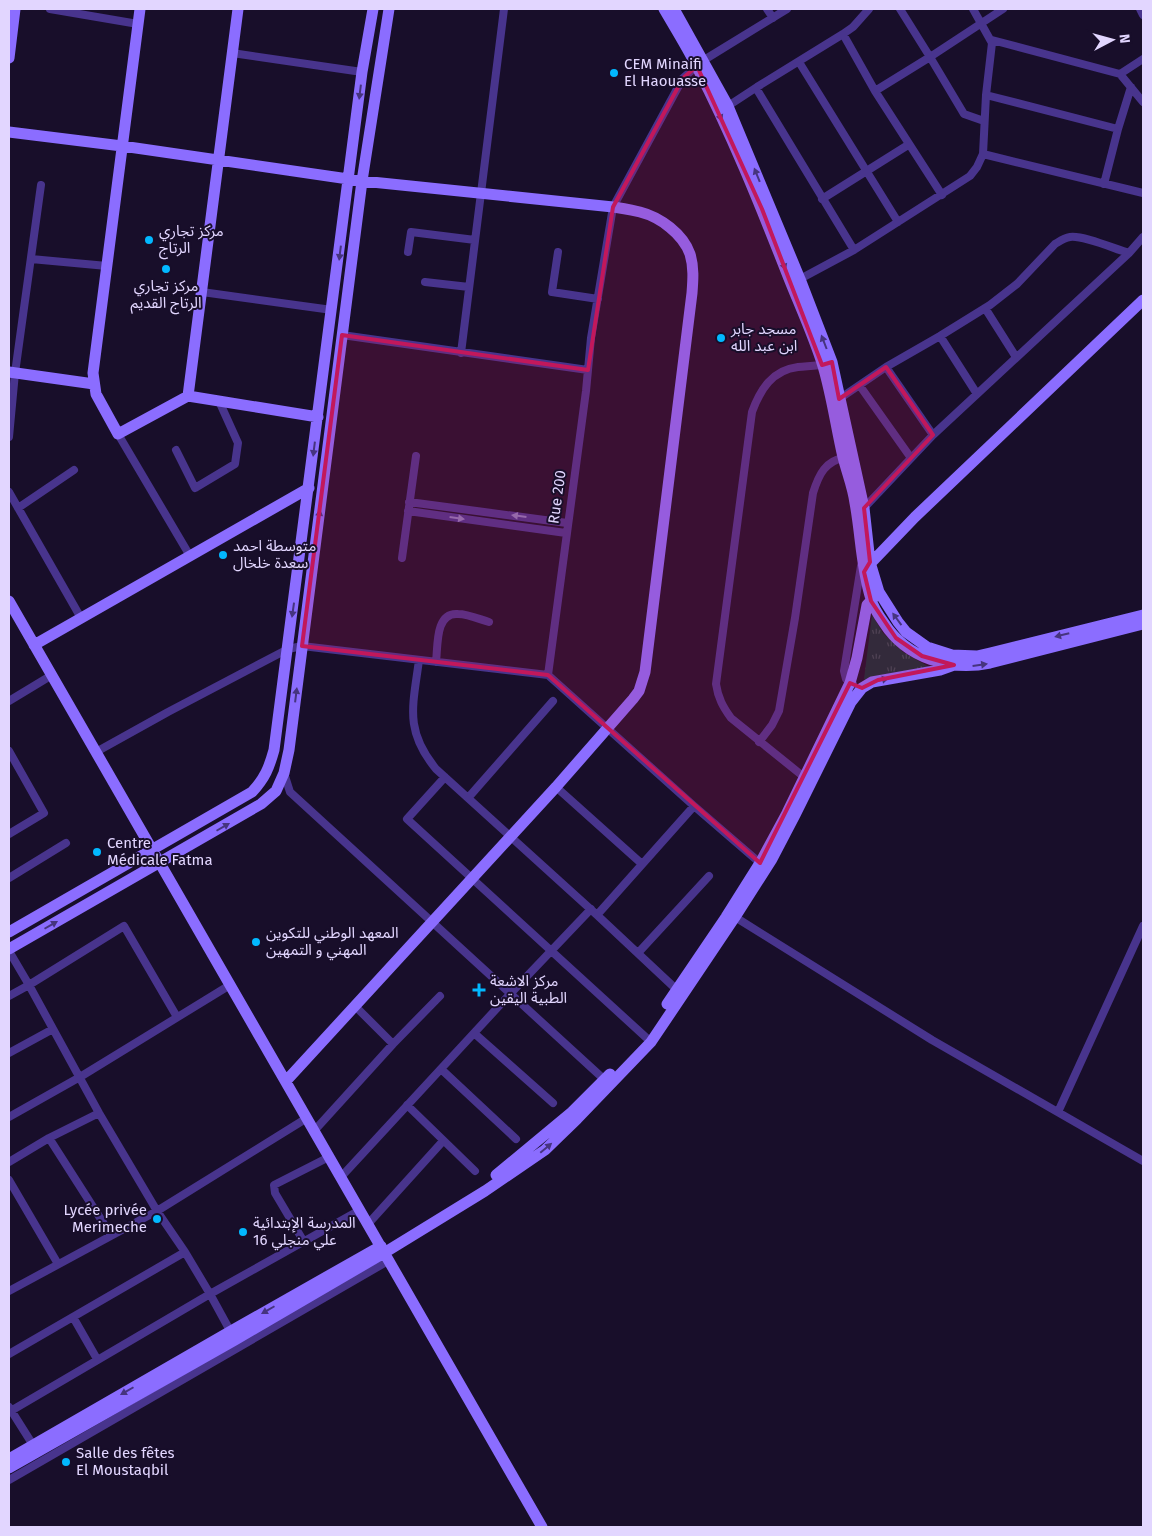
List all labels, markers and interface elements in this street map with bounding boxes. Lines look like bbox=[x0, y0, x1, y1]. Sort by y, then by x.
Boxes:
north arrow bbox=[1087, 15, 1137, 65]
text: N bbox=[1115, 33, 1133, 44]
place label: CEM Minaifi El Haouasse bbox=[624, 55, 706, 90]
marker: CEM Minaifi El Haouasse bbox=[608, 67, 620, 79]
one-way arrow bbox=[356, 84, 364, 100]
one-way arrow bbox=[715, 107, 723, 121]
one-way arrow bbox=[752, 168, 760, 182]
place label: مركز تجاري الرتاج bbox=[159, 222, 224, 260]
marker: مركز تجاري الرتاج bbox=[143, 234, 155, 246]
one-way arrow bbox=[335, 245, 343, 261]
one-way arrow bbox=[780, 256, 787, 271]
marker: مركز تجاري الرتاج القديم bbox=[160, 263, 172, 275]
place label: مركز تجاري الرتاج القديم bbox=[130, 277, 202, 315]
place label: مسجد جابر ابن عبد الله bbox=[730, 320, 797, 355]
marker: مسجد جابر ابن عبد الله bbox=[715, 332, 727, 344]
one-way arrow bbox=[820, 334, 828, 349]
one-way arrow bbox=[310, 441, 318, 457]
street label: Rue 200 bbox=[544, 469, 570, 525]
one-way arrow bbox=[315, 509, 323, 525]
one-way arrow bbox=[511, 512, 527, 520]
one-way arrow bbox=[449, 514, 465, 522]
place label: متوسطة احمد سعدة خلخال bbox=[233, 537, 316, 572]
marker: متوسطة احمد سعدة خلخال bbox=[217, 549, 229, 561]
one-way arrow bbox=[289, 602, 297, 618]
one-way arrow bbox=[892, 613, 902, 626]
one-way arrow bbox=[1054, 631, 1069, 639]
one-way arrow bbox=[973, 661, 989, 669]
one-way arrow bbox=[873, 676, 888, 684]
one-way arrow bbox=[292, 687, 300, 703]
one-way arrow bbox=[216, 822, 229, 831]
place label: Centre Médicale Fatma bbox=[107, 834, 213, 869]
marker: Centre Médicale Fatma bbox=[91, 846, 103, 858]
one-way arrow bbox=[45, 920, 58, 929]
place label: المعهد الوطني للتكوين المهني و التمهين bbox=[266, 924, 399, 961]
marker: المعهد الوطني للتكوين المهني و التمهين bbox=[250, 936, 262, 948]
place label: مركز الاشعة الطبية اليقين bbox=[490, 972, 567, 1007]
marker: مركز الاشعة الطبية اليقين bbox=[472, 983, 486, 997]
one-way arrow bbox=[540, 1142, 553, 1153]
place label: Lycée privée Merimeche bbox=[63, 1201, 147, 1236]
marker: Lycée privée Merimeche bbox=[151, 1213, 163, 1225]
place label: المدرسة الإبتدائية علي منجلي 16 bbox=[253, 1214, 356, 1251]
marker: المدرسة الإبتدائية علي منجلي 16 bbox=[237, 1226, 249, 1238]
one-way arrow bbox=[261, 1305, 275, 1314]
one-way arrow bbox=[120, 1386, 134, 1395]
place label: Salle des fêtes El Moustaqbil bbox=[76, 1444, 175, 1479]
marker: Salle des fêtes El Moustaqbil bbox=[60, 1456, 72, 1468]

